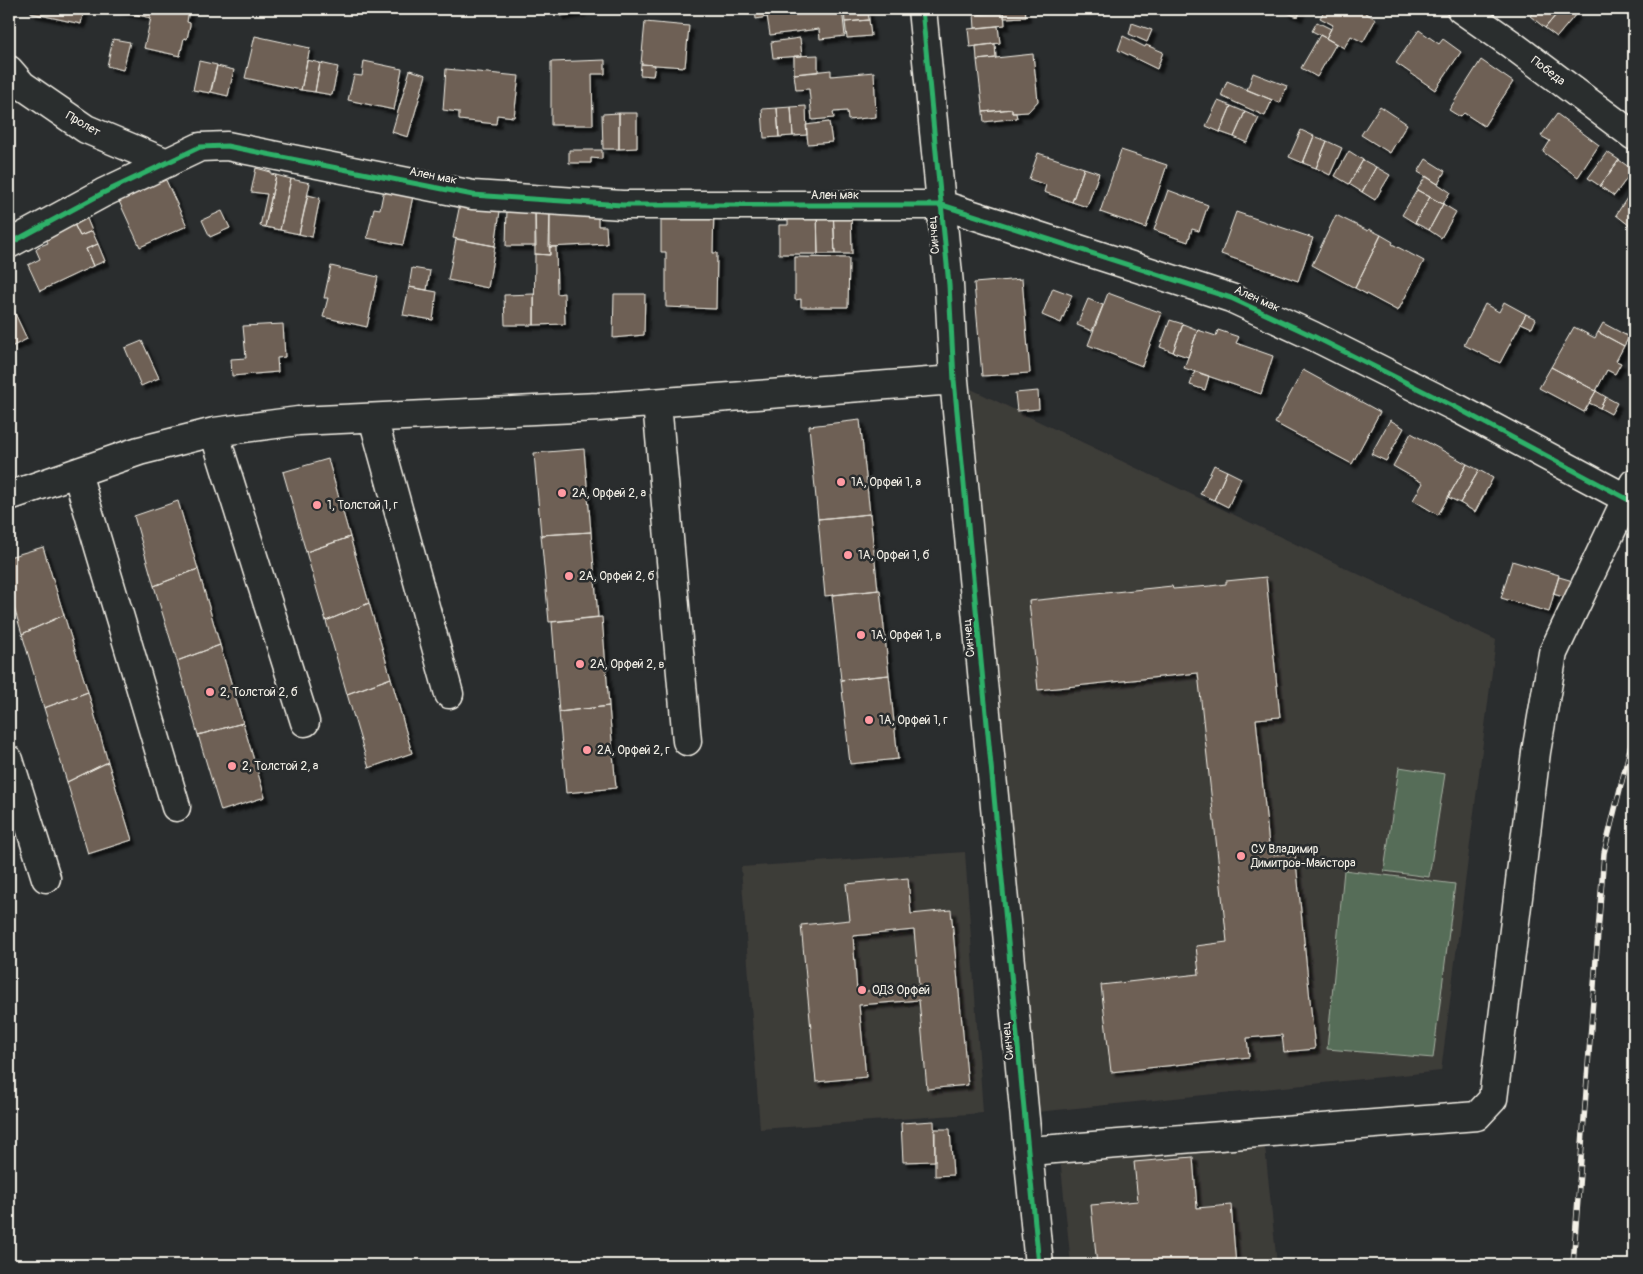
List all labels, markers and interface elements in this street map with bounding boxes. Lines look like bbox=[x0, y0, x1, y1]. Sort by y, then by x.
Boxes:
street label: Победа bbox=[1528, 53, 1569, 89]
street label: Пролет bbox=[63, 108, 103, 140]
street label: Ален мак bbox=[408, 164, 458, 188]
street label: Ален мак bbox=[811, 188, 859, 203]
street label: Синчец bbox=[925, 215, 943, 255]
street label: Ален мак bbox=[1232, 282, 1282, 316]
place label: 1А, Орфей 1, а bbox=[851, 475, 922, 490]
marker: 1А, Орфей 1, а bbox=[835, 476, 847, 488]
place label: 2А, Орфей 2, а bbox=[572, 486, 647, 501]
marker: 2А, Орфей 2, а bbox=[556, 487, 568, 499]
place label: 1, Толстой 1, г bbox=[327, 498, 398, 513]
marker: 1, Толстой 1, г bbox=[311, 499, 323, 511]
place label: 1А, Орфей 1, б bbox=[858, 548, 930, 563]
marker: 1А, Орфей 1, б bbox=[842, 549, 854, 561]
place label: 2А, Орфей 2, б bbox=[579, 569, 655, 584]
marker: 2А, Орфей 2, б bbox=[563, 570, 575, 582]
street label: Синчец bbox=[959, 618, 978, 658]
place label: 1А, Орфей 1, в bbox=[871, 628, 942, 643]
marker: 1А, Орфей 1, в bbox=[855, 629, 867, 641]
place label: 2А, Орфей 2, в bbox=[590, 657, 665, 672]
marker: 2А, Орфей 2, в bbox=[574, 658, 586, 670]
place label: 2, Толстой 2, б bbox=[220, 685, 298, 700]
marker: 2, Толстой 2, б bbox=[204, 686, 216, 698]
place label: 1А, Орфей 1, г bbox=[879, 713, 948, 728]
marker: 1А, Орфей 1, г bbox=[863, 714, 875, 726]
place label: 2А, Орфей 2, г bbox=[597, 743, 670, 758]
marker: 2А, Орфей 2, г bbox=[581, 744, 593, 756]
place label: 2, Толстой 2, а bbox=[242, 759, 319, 774]
marker: 2, Толстой 2, а bbox=[226, 760, 238, 772]
place label: СУ Владимир Димитров-Майстора bbox=[1250, 842, 1356, 871]
marker: СУ Владимир Димитров-Майстора bbox=[1235, 850, 1247, 862]
place label: ОДЗ Орфей bbox=[872, 983, 930, 998]
marker: ОДЗ Орфей bbox=[856, 984, 868, 996]
street label: Синчец bbox=[998, 1021, 1017, 1061]

